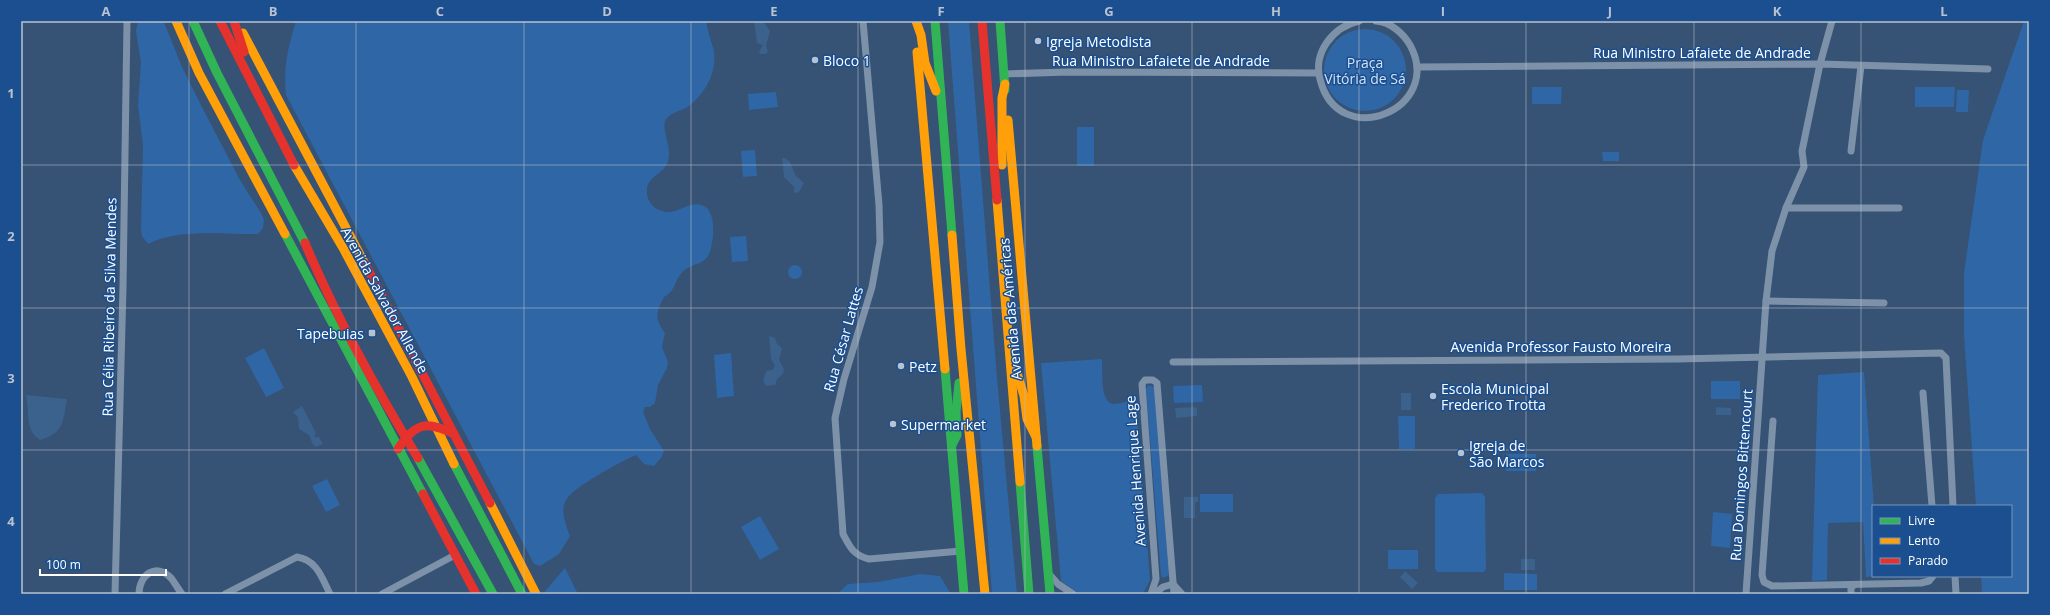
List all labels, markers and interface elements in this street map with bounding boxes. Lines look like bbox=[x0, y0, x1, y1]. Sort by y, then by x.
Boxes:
text: A bbox=[102, 2, 111, 20]
text: B bbox=[269, 2, 278, 20]
text: C bbox=[436, 2, 444, 20]
text: D bbox=[602, 2, 612, 20]
text: E bbox=[770, 2, 778, 20]
text: F bbox=[937, 2, 945, 20]
text: G bbox=[1104, 2, 1114, 20]
text: H bbox=[1271, 2, 1281, 20]
text: I bbox=[1441, 2, 1445, 20]
text: J bbox=[1607, 2, 1612, 20]
text: K bbox=[1773, 2, 1782, 20]
text: L bbox=[1940, 2, 1948, 20]
place label: Igreja Metodista bbox=[1046, 32, 1151, 51]
marker: Igreja Metodista bbox=[1033, 36, 1043, 46]
street label: Rua Ministro Lafaiete de Andrade bbox=[1593, 43, 1811, 62]
place label: Bloco 1 bbox=[823, 51, 871, 70]
street label: Rua Ministro Lafaiete de Andrade bbox=[1052, 51, 1270, 70]
park label: Praça Vitória de Sá bbox=[1324, 53, 1406, 88]
marker: Bloco 1 bbox=[810, 55, 820, 65]
text: 1 bbox=[7, 84, 15, 102]
street label: Rua Célia Ribeiro da Silva Mendes bbox=[98, 197, 120, 417]
street label: Avenida Salvador Allende bbox=[337, 223, 433, 377]
text: 2 bbox=[7, 227, 15, 245]
street label: Avenida das Américas bbox=[994, 237, 1026, 381]
street label: Rua César Lattes bbox=[819, 284, 867, 394]
place label: Tapebuias bbox=[297, 324, 364, 343]
marker: Tapebuias bbox=[367, 328, 377, 338]
street label: Avenida Professor Fausto Moreira bbox=[1450, 337, 1672, 356]
place label: Petz bbox=[909, 357, 937, 376]
marker: Petz bbox=[896, 361, 906, 371]
text: 3 bbox=[7, 369, 15, 387]
place label: Escola Municipal Frederico Trotta bbox=[1441, 379, 1549, 414]
street label: Rua Domingos Bittencourt bbox=[1726, 389, 1756, 561]
marker: Escola Municipal Frederico Trotta bbox=[1428, 391, 1438, 401]
street label: Avenida Henrique Lage bbox=[1120, 395, 1150, 547]
place label: Supermarket bbox=[901, 415, 986, 434]
marker: Supermarket bbox=[888, 419, 898, 429]
place label: Igreja de São Marcos bbox=[1469, 436, 1545, 471]
marker: Igreja de São Marcos bbox=[1456, 448, 1466, 458]
legend bbox=[1872, 505, 2012, 577]
text: 4 bbox=[7, 512, 15, 530]
text: Livre bbox=[1908, 512, 1935, 529]
text: Lento bbox=[1908, 532, 1940, 549]
scale bar bbox=[40, 551, 166, 577]
text: Parado bbox=[1908, 552, 1948, 569]
text: 100 m bbox=[46, 556, 81, 573]

